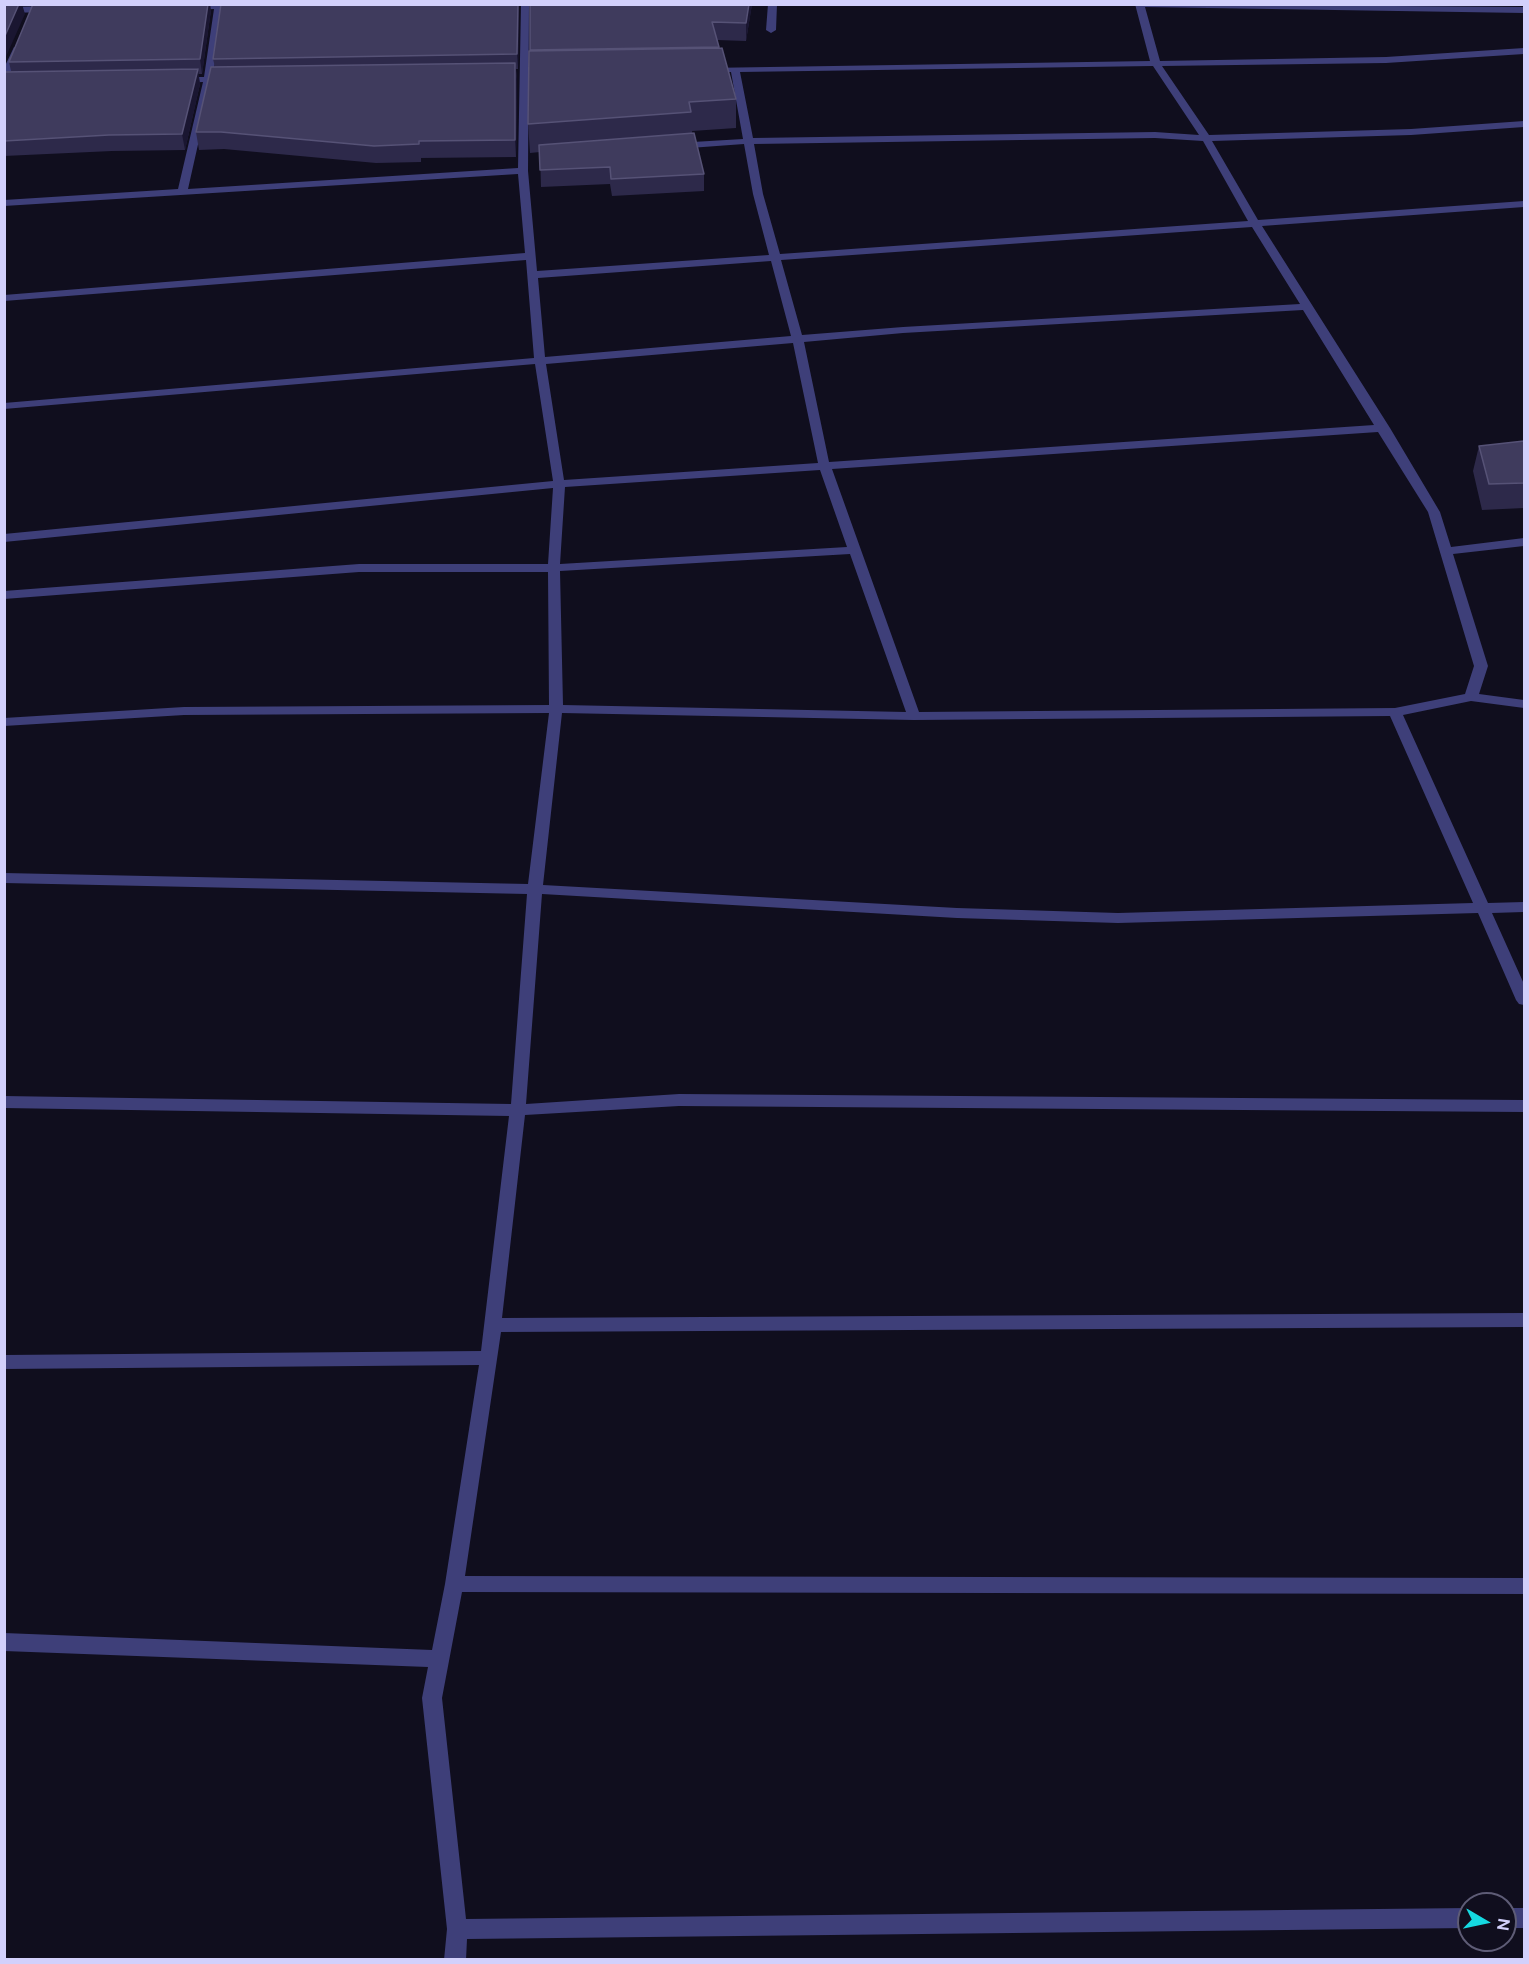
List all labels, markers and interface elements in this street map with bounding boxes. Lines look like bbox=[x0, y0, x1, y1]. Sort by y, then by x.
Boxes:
north arrow bbox=[1457, 1892, 1517, 1952]
text: N bbox=[1493, 1917, 1514, 1932]

